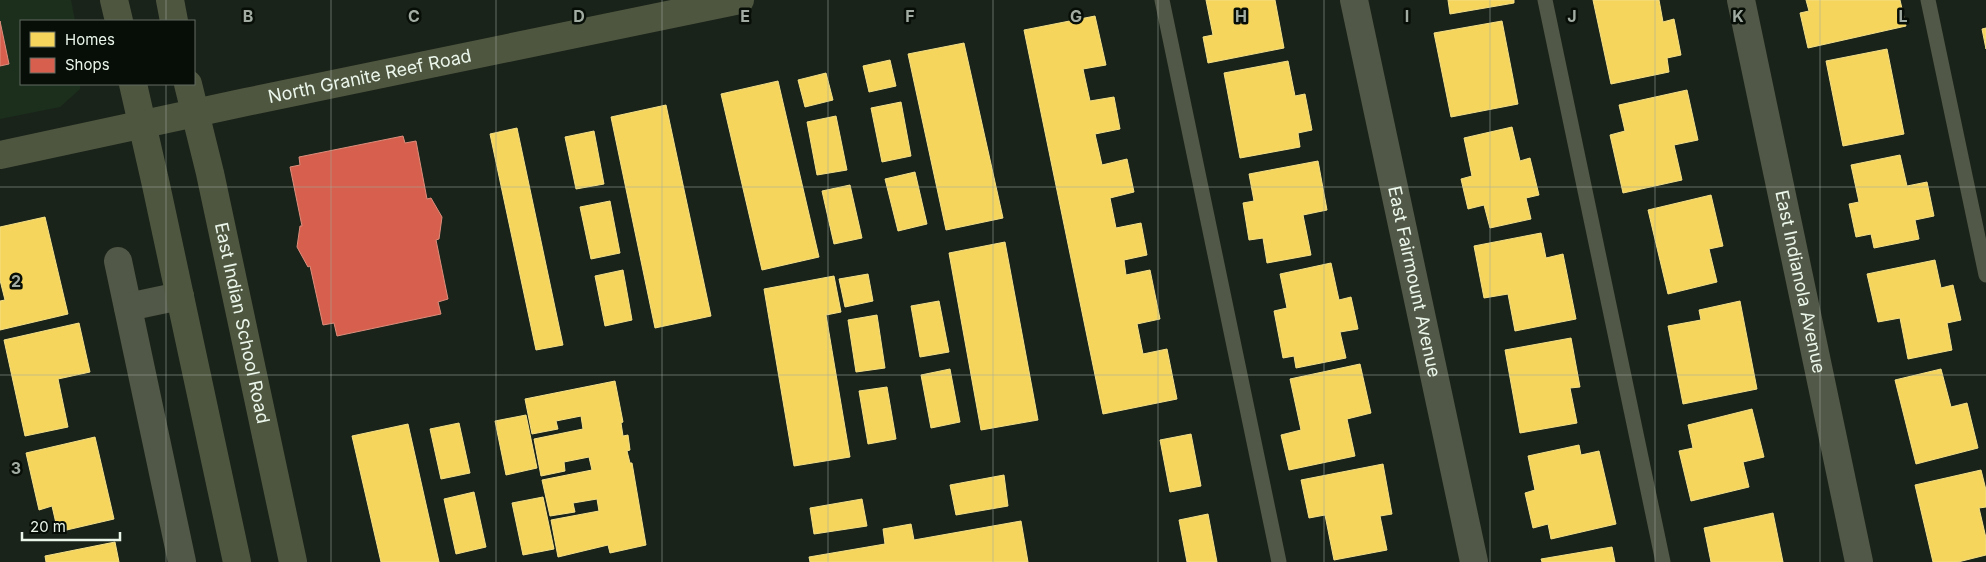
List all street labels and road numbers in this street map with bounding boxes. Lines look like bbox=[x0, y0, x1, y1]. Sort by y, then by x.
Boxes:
street label: North Granite Reef Road bbox=[266, 45, 473, 107]
street label: East Fairmount Avenue bbox=[1384, 184, 1445, 379]
street label: East Indianola Avenue bbox=[1771, 188, 1830, 375]
street label: East Indian School Road bbox=[211, 220, 274, 425]

